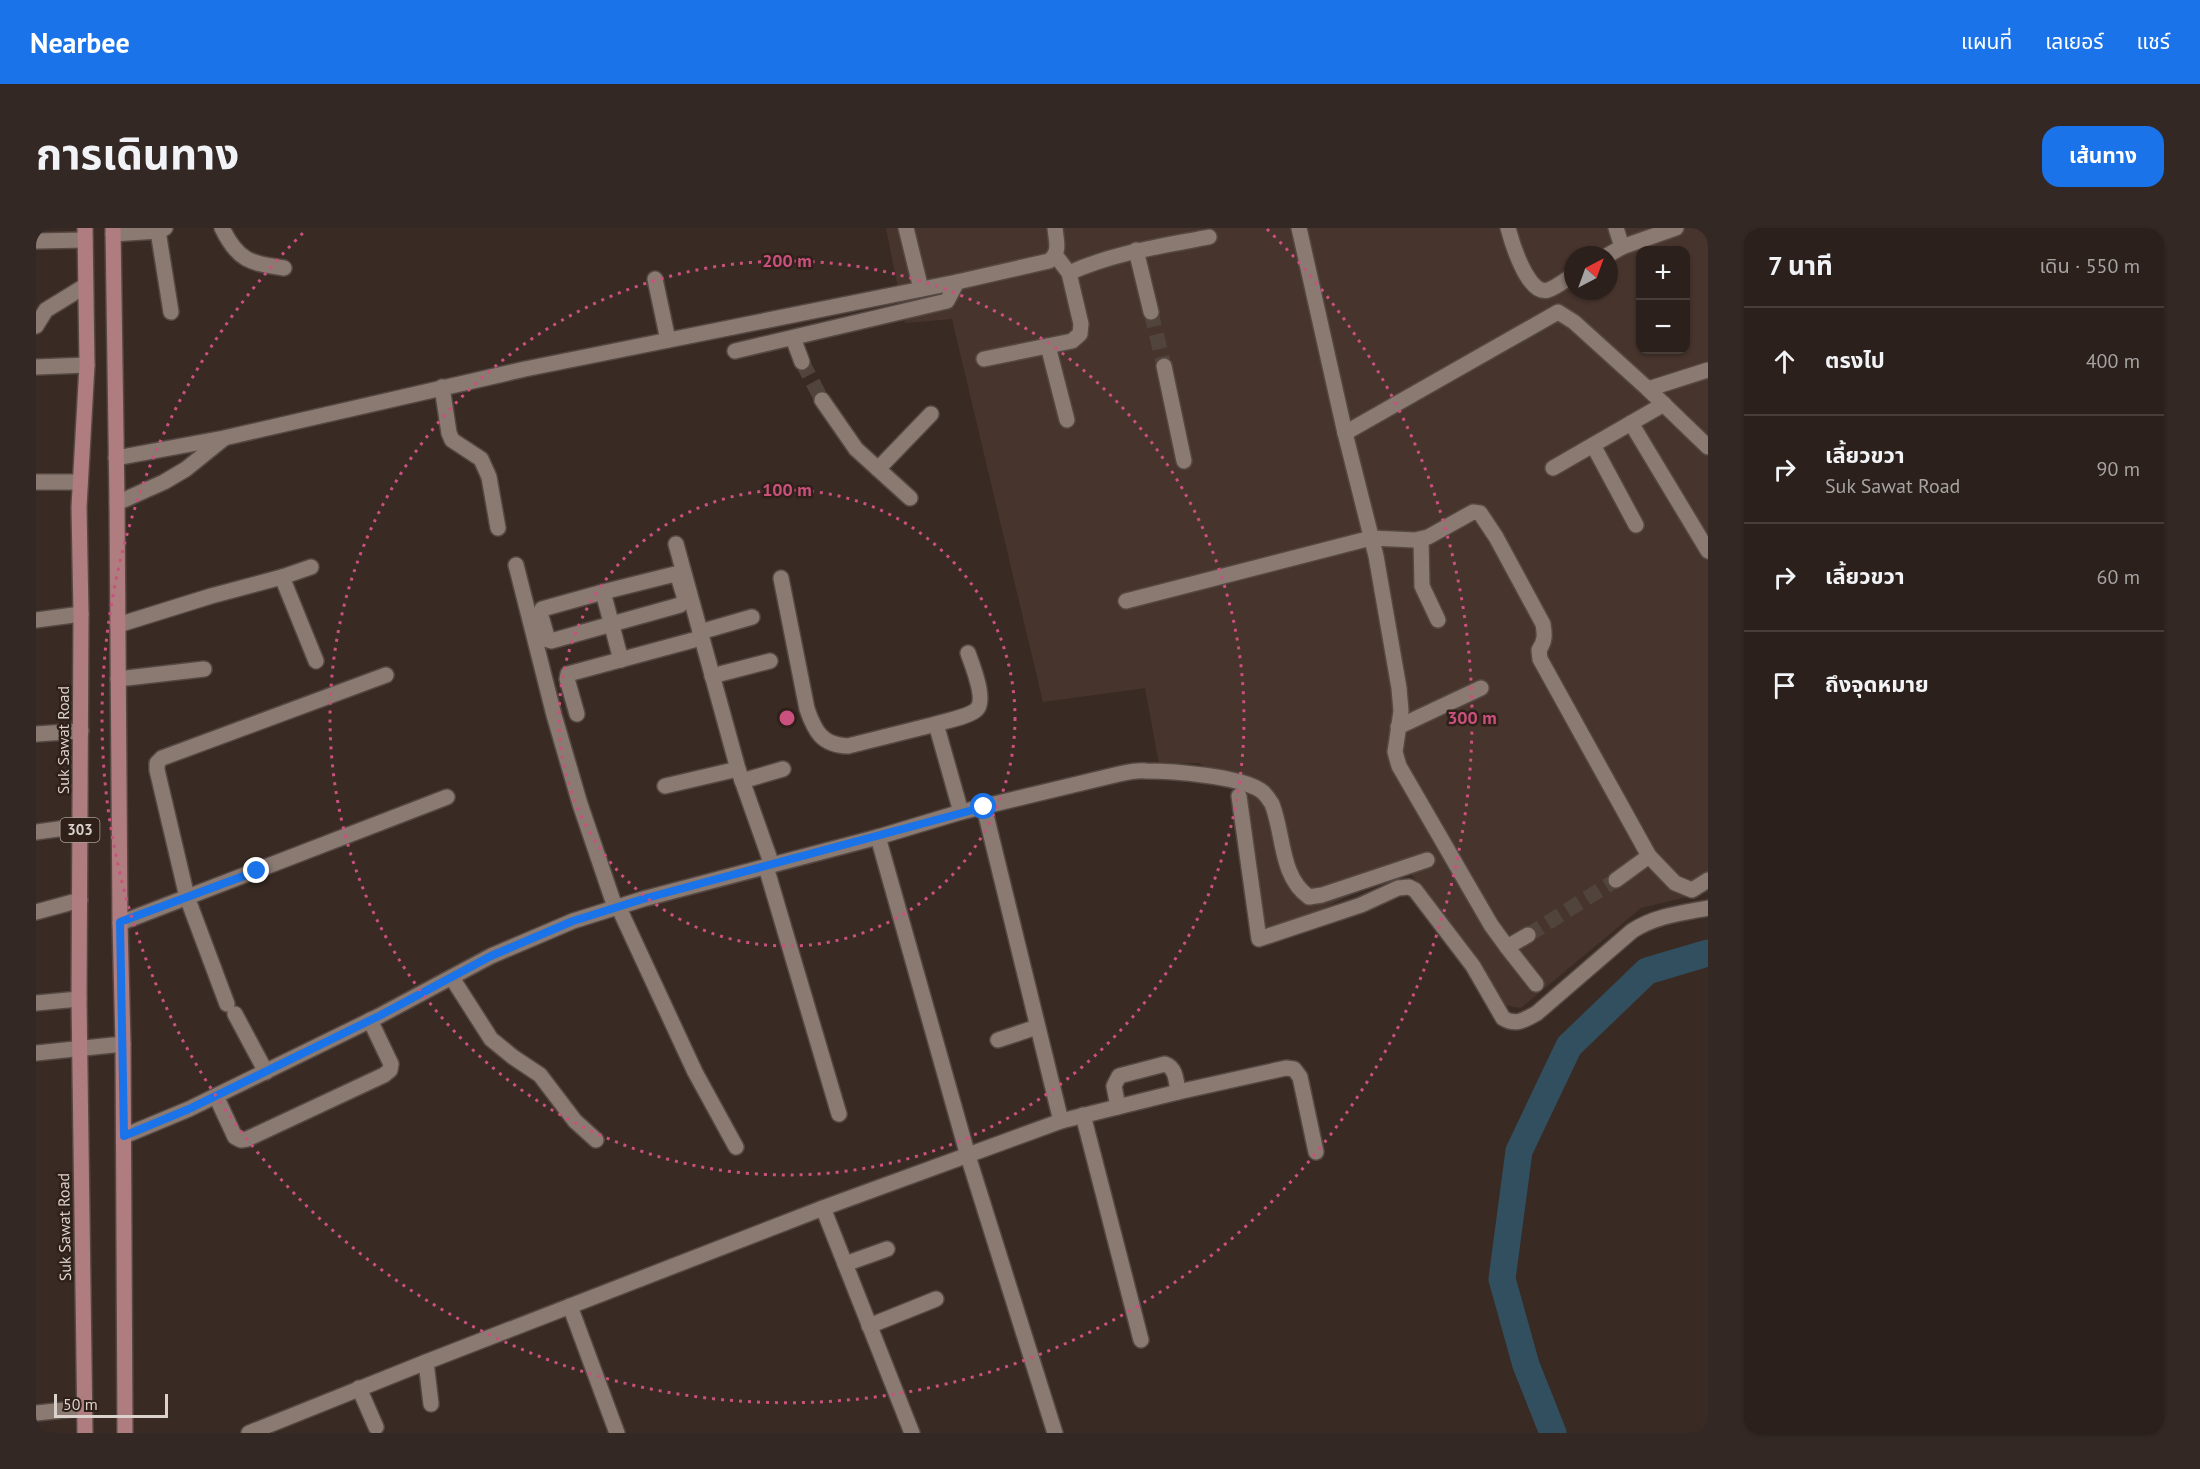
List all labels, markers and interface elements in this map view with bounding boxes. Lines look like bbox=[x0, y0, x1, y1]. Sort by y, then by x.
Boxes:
text: Nearbee bbox=[30, 24, 130, 61]
text: แผนที่ bbox=[1961, 28, 2012, 55]
text: เลเยอร์ bbox=[2045, 28, 2104, 55]
text: แชร์ bbox=[2137, 28, 2170, 55]
text: การเดินทาง bbox=[36, 126, 239, 181]
button: เส้นทาง bbox=[2042, 126, 2164, 187]
north arrow bbox=[1564, 246, 1618, 300]
map controls bbox=[1636, 246, 1690, 354]
button: + bbox=[1636, 246, 1690, 300]
text: 200 m bbox=[762, 249, 812, 272]
text: 7 นาที bbox=[1768, 249, 1833, 282]
text: เดิน · 550 m bbox=[2039, 253, 2140, 279]
button: − bbox=[1636, 300, 1690, 354]
icon: ahead bbox=[1768, 345, 1801, 378]
text: ตรงไป bbox=[1825, 346, 1885, 374]
text: 400 m bbox=[2086, 348, 2140, 374]
text: เลี้ยวขวา bbox=[1825, 441, 1905, 469]
icon: right bbox=[1768, 453, 1801, 486]
text: 90 m bbox=[2097, 456, 2140, 482]
text: Suk Sawat Road bbox=[1825, 473, 1960, 499]
text: 100 m bbox=[762, 478, 812, 501]
icon: right bbox=[1768, 561, 1801, 594]
text: เลี้ยวขวา bbox=[1825, 562, 1905, 590]
text: 60 m bbox=[2097, 564, 2140, 590]
icon: arrive bbox=[1768, 669, 1801, 702]
text: ถึงจุดหมาย bbox=[1825, 670, 1929, 698]
street label: Suk Sawat Road bbox=[53, 686, 73, 794]
text: 300 m bbox=[1447, 706, 1497, 729]
centre of rings bbox=[777, 708, 797, 728]
route start bbox=[970, 793, 996, 819]
road number: 303 bbox=[60, 818, 99, 842]
route end bbox=[243, 857, 269, 883]
street label: Suk Sawat Road bbox=[53, 1173, 75, 1281]
scale bar bbox=[54, 1391, 168, 1418]
text: 50 m bbox=[63, 1394, 98, 1414]

